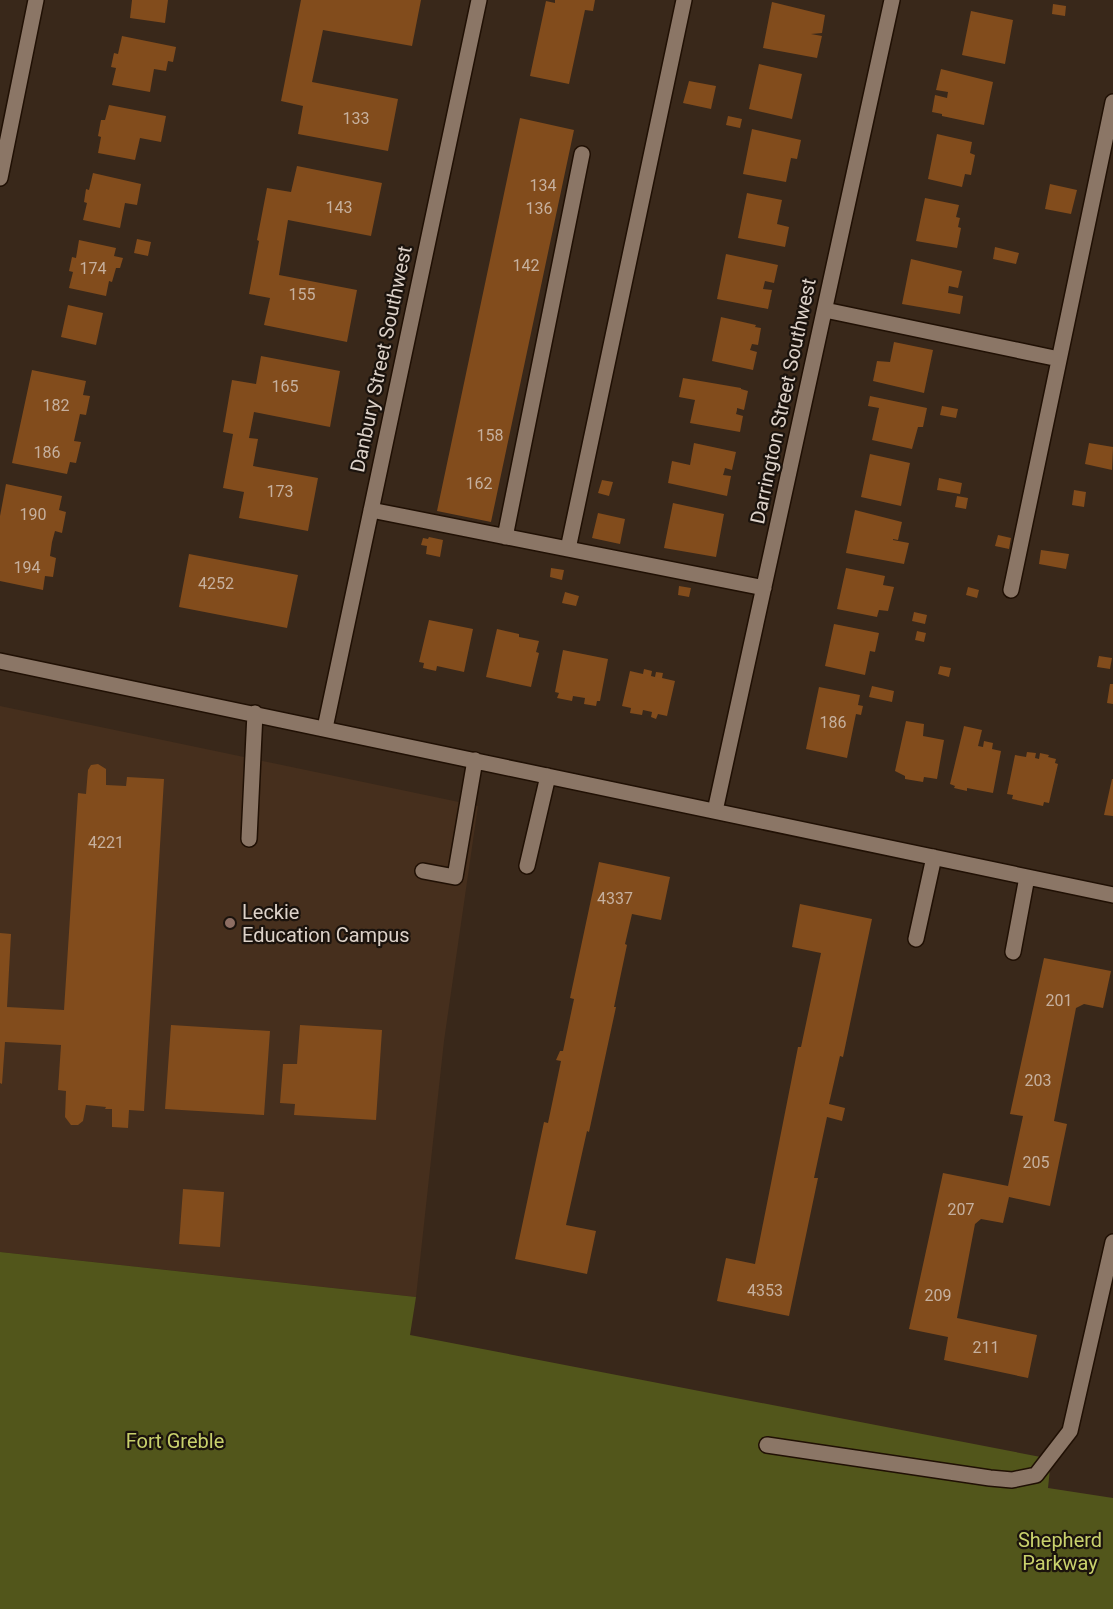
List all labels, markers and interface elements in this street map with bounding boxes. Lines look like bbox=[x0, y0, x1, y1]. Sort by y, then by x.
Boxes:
house number: 133 bbox=[343, 109, 369, 128]
house number: 134 bbox=[530, 176, 556, 195]
house number: 143 bbox=[326, 198, 352, 217]
house number: 136 bbox=[526, 199, 552, 218]
street label: Danbury Street Southwest bbox=[345, 244, 417, 474]
house number: 142 bbox=[513, 256, 539, 275]
house number: 174 bbox=[80, 259, 106, 278]
street label: Darrington Street Southwest bbox=[745, 276, 821, 526]
house number: 155 bbox=[289, 285, 315, 304]
house number: 165 bbox=[272, 377, 298, 396]
house number: 182 bbox=[43, 396, 69, 415]
house number: 158 bbox=[477, 426, 503, 445]
house number: 186 bbox=[34, 443, 60, 462]
house number: 162 bbox=[466, 474, 492, 493]
house number: 173 bbox=[267, 482, 293, 501]
house number: 190 bbox=[20, 505, 46, 524]
house number: 194 bbox=[14, 558, 40, 577]
house number: 4252 bbox=[198, 574, 234, 593]
house number: 186 bbox=[820, 713, 846, 732]
house number: 4221 bbox=[88, 833, 124, 852]
house number: 4337 bbox=[597, 889, 633, 908]
place label: Leckie Education Campus bbox=[242, 900, 410, 947]
marker: Leckie Education Campus bbox=[223, 916, 237, 930]
house number: 201 bbox=[1046, 991, 1072, 1010]
house number: 203 bbox=[1025, 1071, 1051, 1090]
house number: 205 bbox=[1023, 1153, 1049, 1172]
house number: 207 bbox=[948, 1200, 974, 1219]
house number: 4353 bbox=[747, 1281, 783, 1300]
house number: 209 bbox=[925, 1286, 951, 1305]
house number: 211 bbox=[973, 1338, 999, 1357]
park label: Fort Greble bbox=[126, 1429, 224, 1453]
park label: Shepherd Parkway bbox=[1018, 1528, 1102, 1575]

